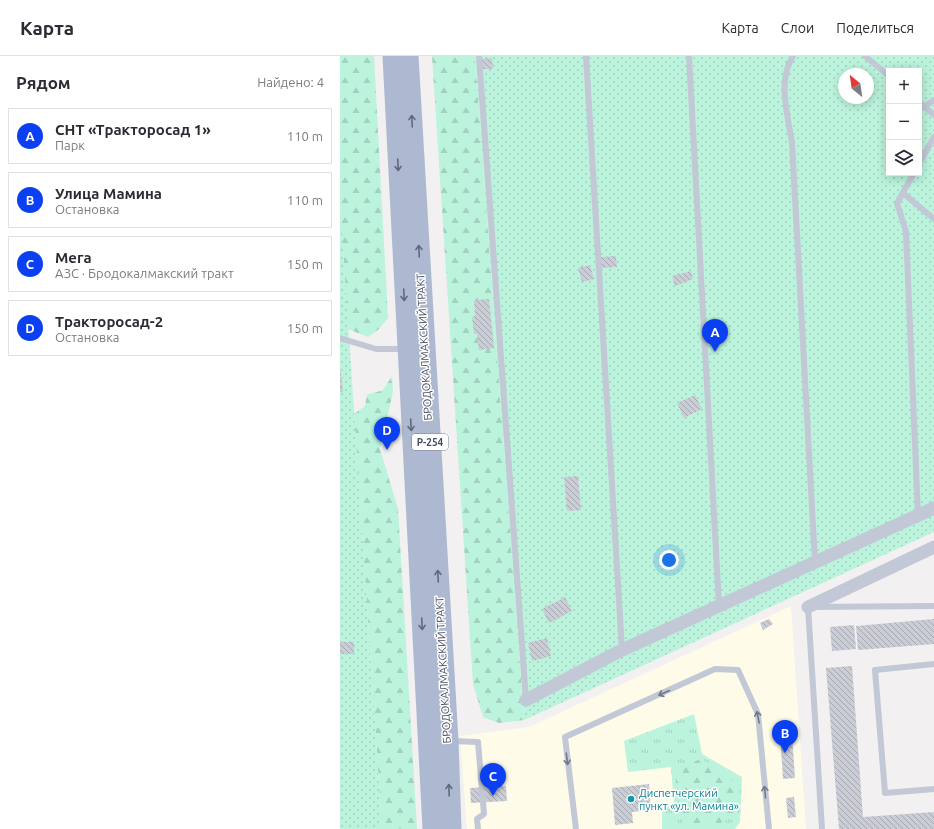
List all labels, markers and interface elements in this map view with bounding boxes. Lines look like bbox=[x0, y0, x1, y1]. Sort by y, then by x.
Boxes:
text: Карта bbox=[20, 17, 74, 39]
text: Карта bbox=[721, 20, 759, 36]
text: Слои bbox=[781, 20, 814, 36]
text: Поделиться bbox=[836, 20, 914, 36]
north arrow bbox=[838, 68, 874, 104]
map controls bbox=[886, 68, 922, 176]
button: + bbox=[886, 68, 922, 104]
text: Рядом bbox=[16, 73, 71, 92]
text: Найдено: 4 bbox=[257, 75, 324, 89]
button: − bbox=[886, 104, 922, 140]
one-way arrow bbox=[408, 115, 415, 128]
text: СНТ «Тракторосад 1» bbox=[55, 121, 211, 138]
text: A bbox=[25, 129, 35, 143]
text: 110 m bbox=[287, 129, 323, 143]
text: Парк bbox=[55, 138, 85, 152]
button: layers bbox=[886, 140, 922, 176]
one-way arrow bbox=[394, 158, 402, 171]
text: Улица Мамина bbox=[55, 185, 162, 202]
text: B bbox=[26, 193, 34, 207]
text: 110 m bbox=[287, 193, 323, 207]
text: Остановка bbox=[55, 202, 120, 216]
one-way arrow bbox=[415, 245, 422, 258]
text: Мега bbox=[55, 249, 92, 266]
text: C bbox=[26, 257, 34, 271]
text: 150 m bbox=[287, 257, 323, 271]
text: АЗС · Бродокалмакский тракт bbox=[55, 266, 234, 280]
street label: БРОДОКАЛМАКСКИЙ ТРАКТ bbox=[414, 273, 434, 421]
one-way arrow bbox=[401, 288, 408, 301]
text: Тракторосад-2 bbox=[55, 313, 163, 330]
pin: A bbox=[702, 319, 728, 352]
text: D bbox=[25, 321, 35, 335]
text: 150 m bbox=[287, 321, 323, 335]
text: Остановка bbox=[55, 330, 120, 344]
pin: D bbox=[374, 417, 400, 450]
one-way arrow bbox=[407, 418, 415, 431]
road number: Р-254 bbox=[412, 434, 448, 450]
your location bbox=[659, 550, 679, 570]
one-way arrow bbox=[434, 570, 441, 583]
street label: БРОДОКАЛМАКСКИЙ ТРАКТ bbox=[433, 596, 453, 744]
one-way arrow bbox=[418, 617, 425, 630]
one-way arrow bbox=[658, 690, 670, 697]
one-way arrow bbox=[753, 711, 761, 724]
pin: B bbox=[772, 720, 798, 753]
one-way arrow bbox=[564, 752, 571, 765]
pin: C bbox=[480, 763, 506, 796]
one-way arrow bbox=[446, 784, 453, 797]
one-way arrow bbox=[762, 786, 769, 799]
place label: Диспетчерский пункт «ул. Мамина» bbox=[639, 787, 739, 812]
marker: Диспетчерский пункт «ул. Мамина» bbox=[626, 794, 636, 804]

